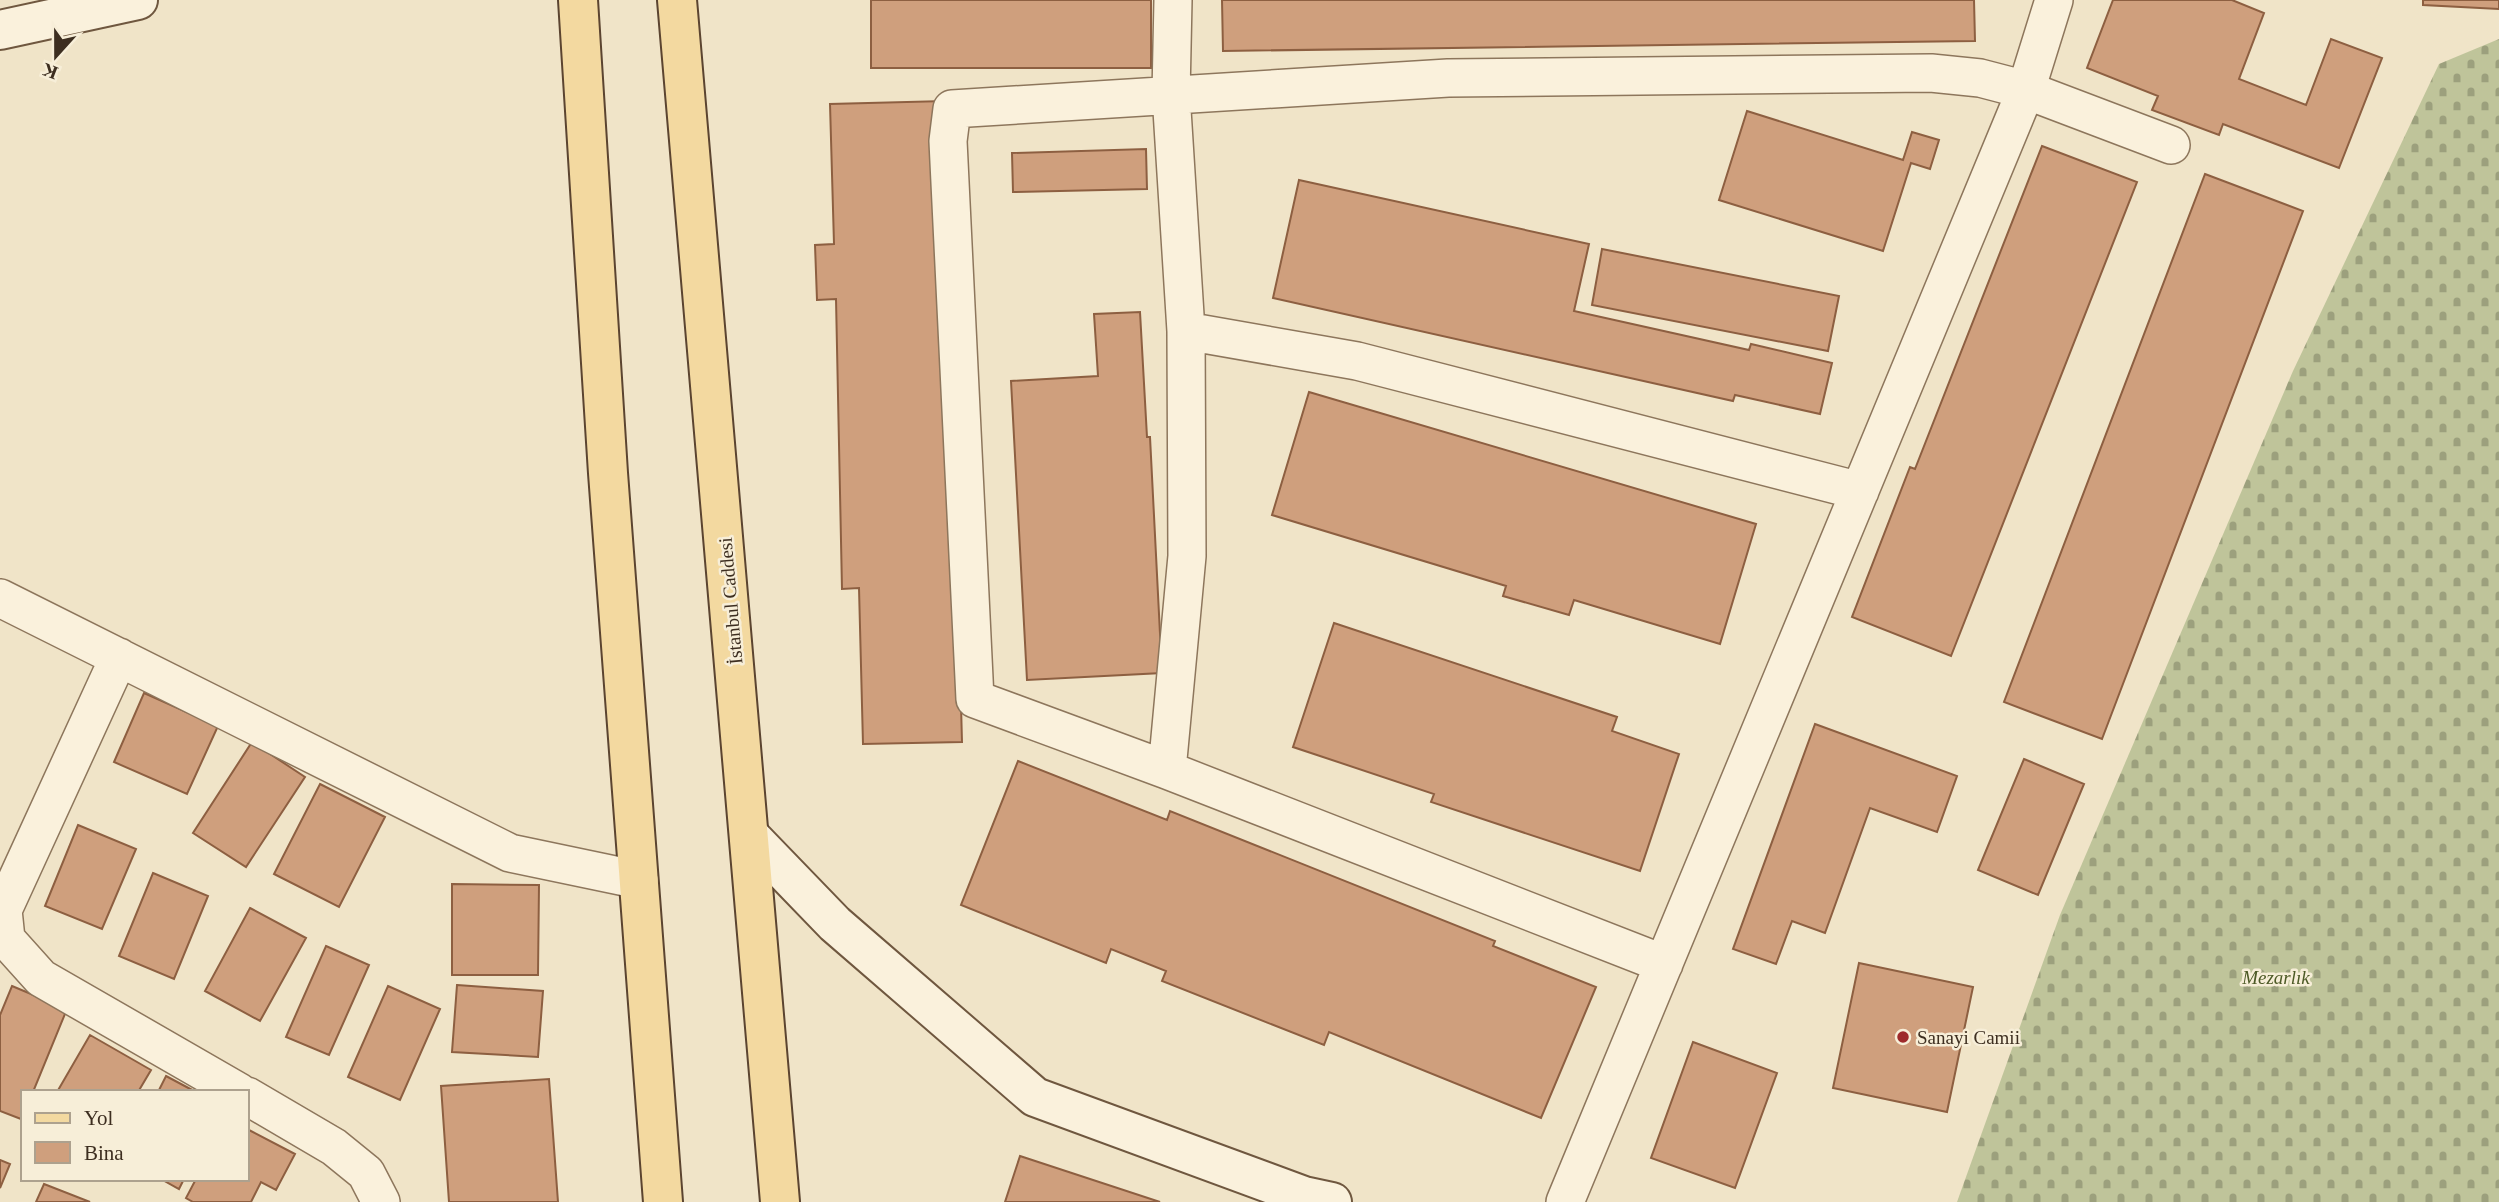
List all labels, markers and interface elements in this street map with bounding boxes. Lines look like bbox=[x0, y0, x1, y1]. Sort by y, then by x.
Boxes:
north arrow bbox=[21, 21, 91, 91]
text: K bbox=[39, 59, 61, 84]
street label: İstanbul Caddesi bbox=[714, 537, 747, 665]
park label: Mezarlık bbox=[2241, 967, 2310, 988]
place label: Sanayi Camii bbox=[1917, 1027, 2020, 1048]
marker: Sanayi Camii bbox=[1895, 1029, 1911, 1045]
legend bbox=[21, 1090, 248, 1181]
text: Yol bbox=[84, 1106, 114, 1130]
text: Bina bbox=[84, 1141, 124, 1165]

